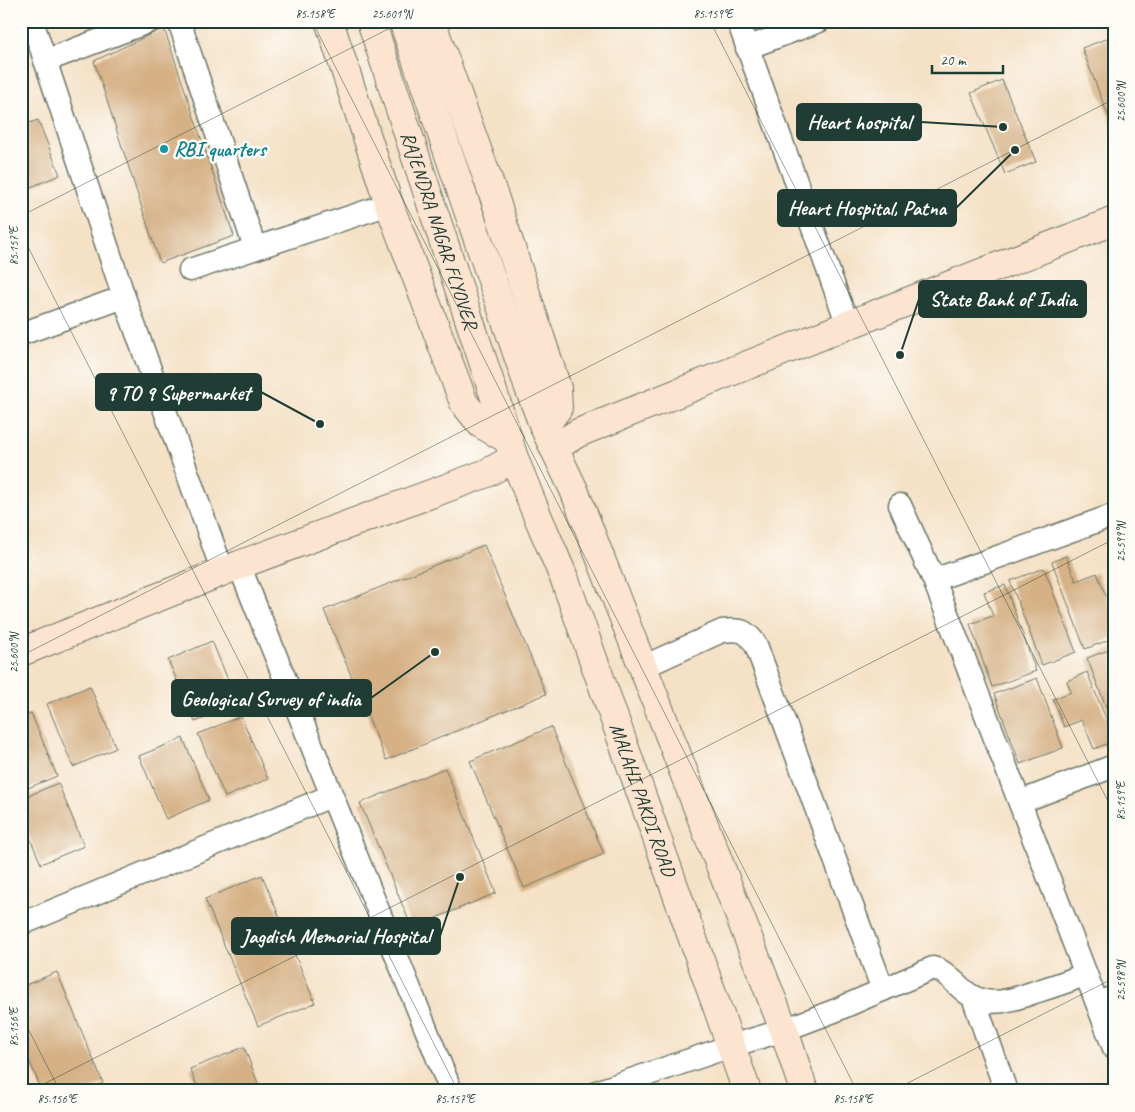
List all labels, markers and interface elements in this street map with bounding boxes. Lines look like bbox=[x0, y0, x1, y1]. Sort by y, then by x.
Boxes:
text: 85.158°E bbox=[295, 6, 336, 22]
text: 25.601°N bbox=[372, 6, 414, 22]
text: 85.159°E bbox=[693, 6, 734, 22]
scale bar bbox=[932, 42, 1004, 74]
text: 20 m bbox=[940, 51, 967, 70]
text: 25.600°N bbox=[1113, 80, 1129, 122]
callout: Heart hospital bbox=[797, 104, 921, 140]
text: Heart hospital bbox=[807, 109, 915, 135]
street label: RAJENDRA NAGAR FLYOVER bbox=[395, 128, 484, 334]
place label: RBI quarters bbox=[174, 137, 268, 162]
marker: RBI quarters bbox=[158, 143, 170, 155]
callout: Heart Hospital, Patna bbox=[778, 190, 956, 226]
text: Heart Hospital, Patna bbox=[788, 195, 948, 221]
text: 85.157°E bbox=[6, 225, 22, 266]
callout: State Bank of India bbox=[919, 281, 1086, 317]
text: State Bank of India bbox=[929, 286, 1079, 312]
callout: 9 TO 9 Supermarket bbox=[96, 374, 261, 410]
text: 9 TO 9 Supermarket bbox=[106, 380, 253, 406]
text: 25.599°N bbox=[1113, 520, 1129, 562]
text: 25.600°N bbox=[6, 631, 22, 673]
callout: Geological Survey of india bbox=[172, 680, 371, 716]
text: Geological Survey of india bbox=[181, 686, 362, 712]
street label: MALAHI PAKDI ROAD bbox=[604, 720, 682, 881]
text: 85.159°E bbox=[1113, 780, 1129, 821]
callout: Jagdish Memorial Hospital bbox=[232, 918, 440, 954]
text: Jagdish Memorial Hospital bbox=[240, 923, 435, 949]
text: 25.598°N bbox=[1113, 959, 1129, 1001]
text: 85.156°E bbox=[6, 1006, 22, 1047]
text: 85.156°E bbox=[37, 1091, 78, 1107]
text: 85.157°E bbox=[435, 1091, 476, 1107]
text: 85.158°E bbox=[833, 1091, 874, 1107]

